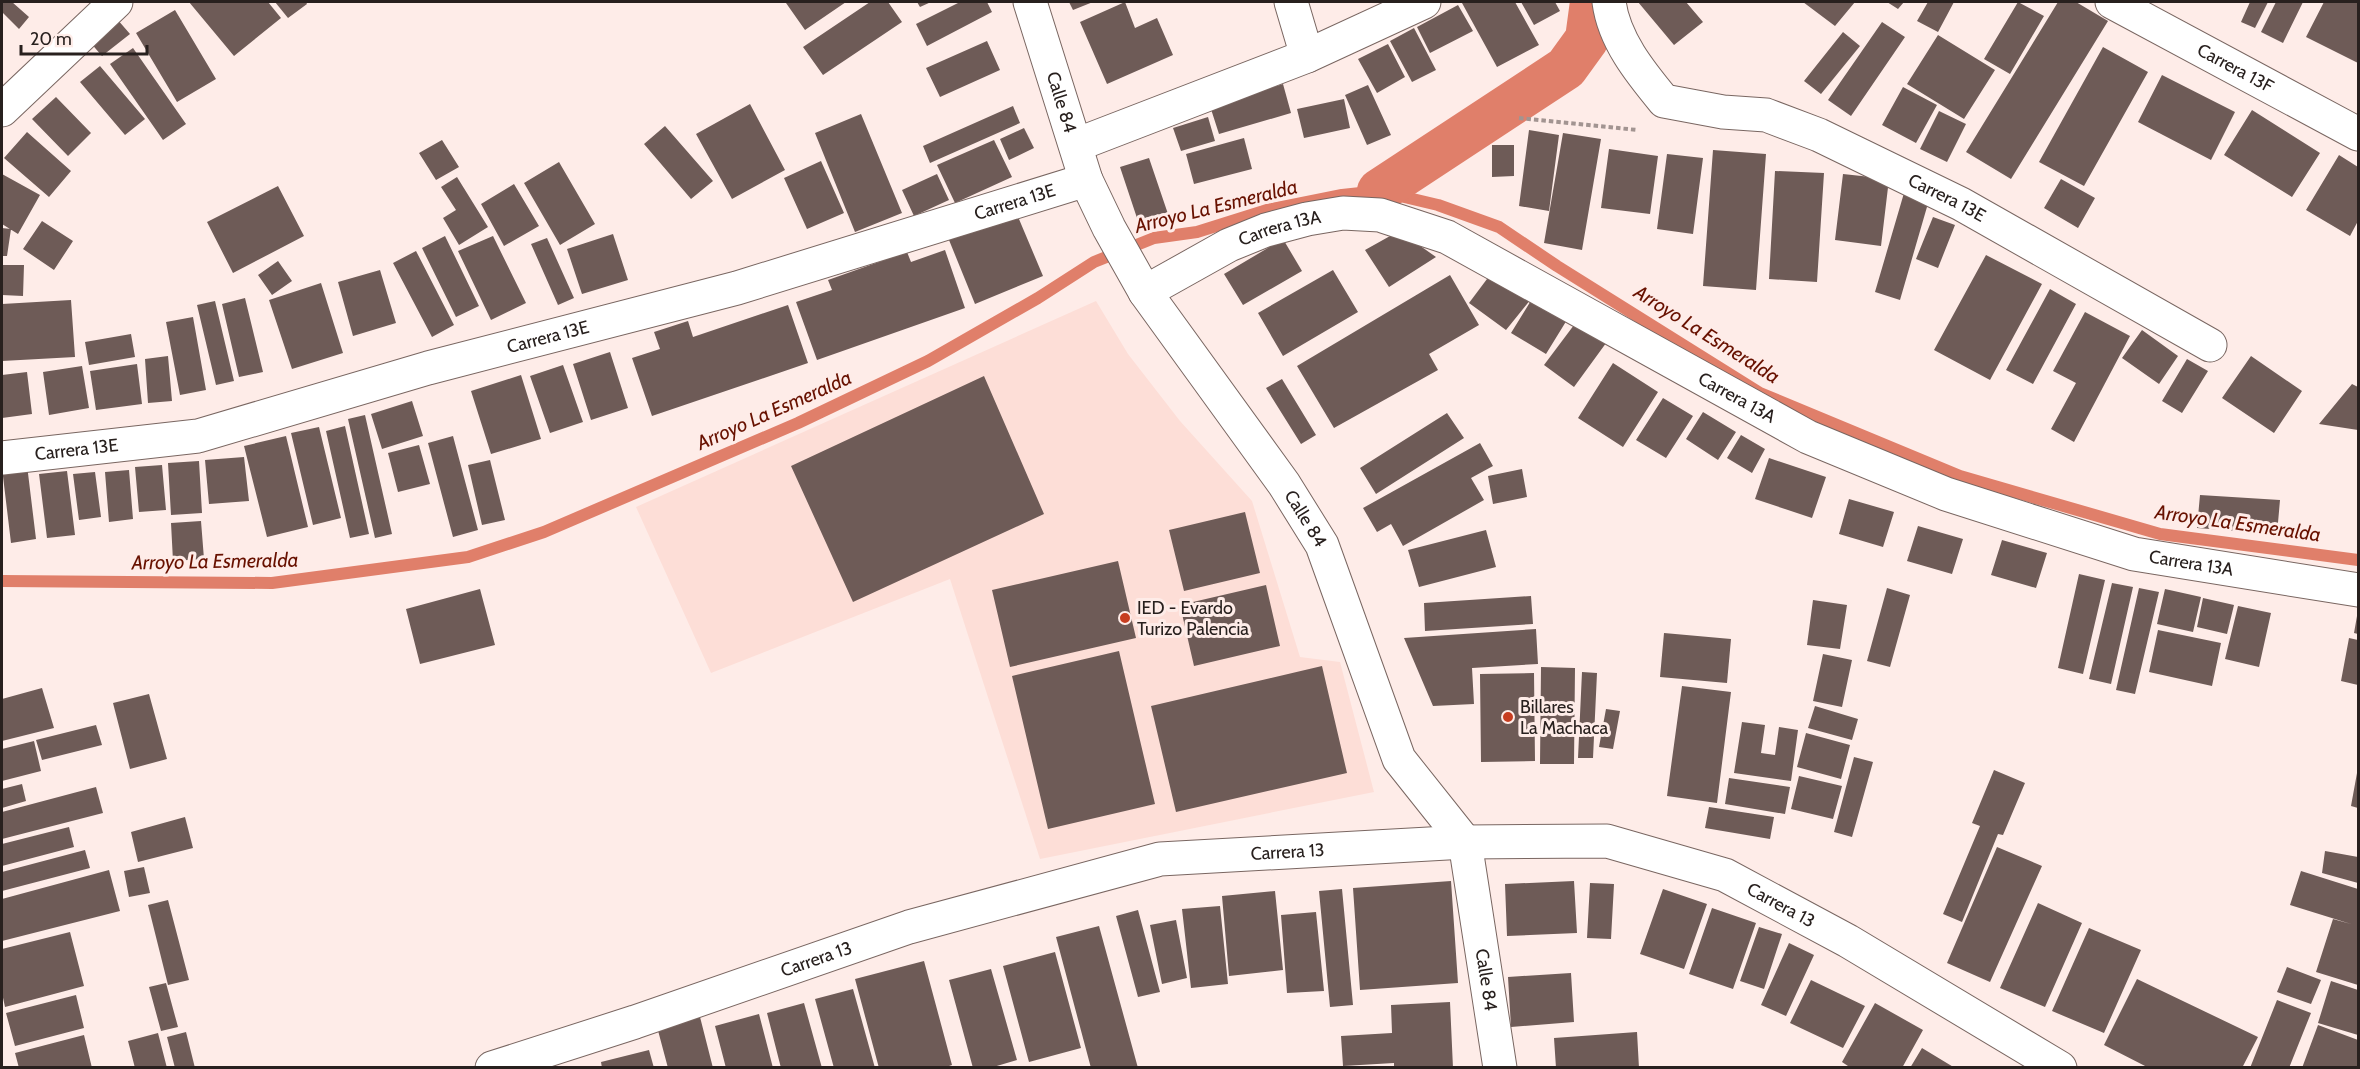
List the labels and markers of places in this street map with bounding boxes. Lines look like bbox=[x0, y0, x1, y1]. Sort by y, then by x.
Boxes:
place label: IED - Evardo Turizo Palencia bbox=[1137, 597, 1249, 640]
marker: IED - Evardo Turizo Palencia bbox=[1118, 611, 1132, 625]
place label: Billares La Machaca bbox=[1520, 696, 1609, 739]
marker: Billares La Machaca bbox=[1501, 710, 1515, 724]

